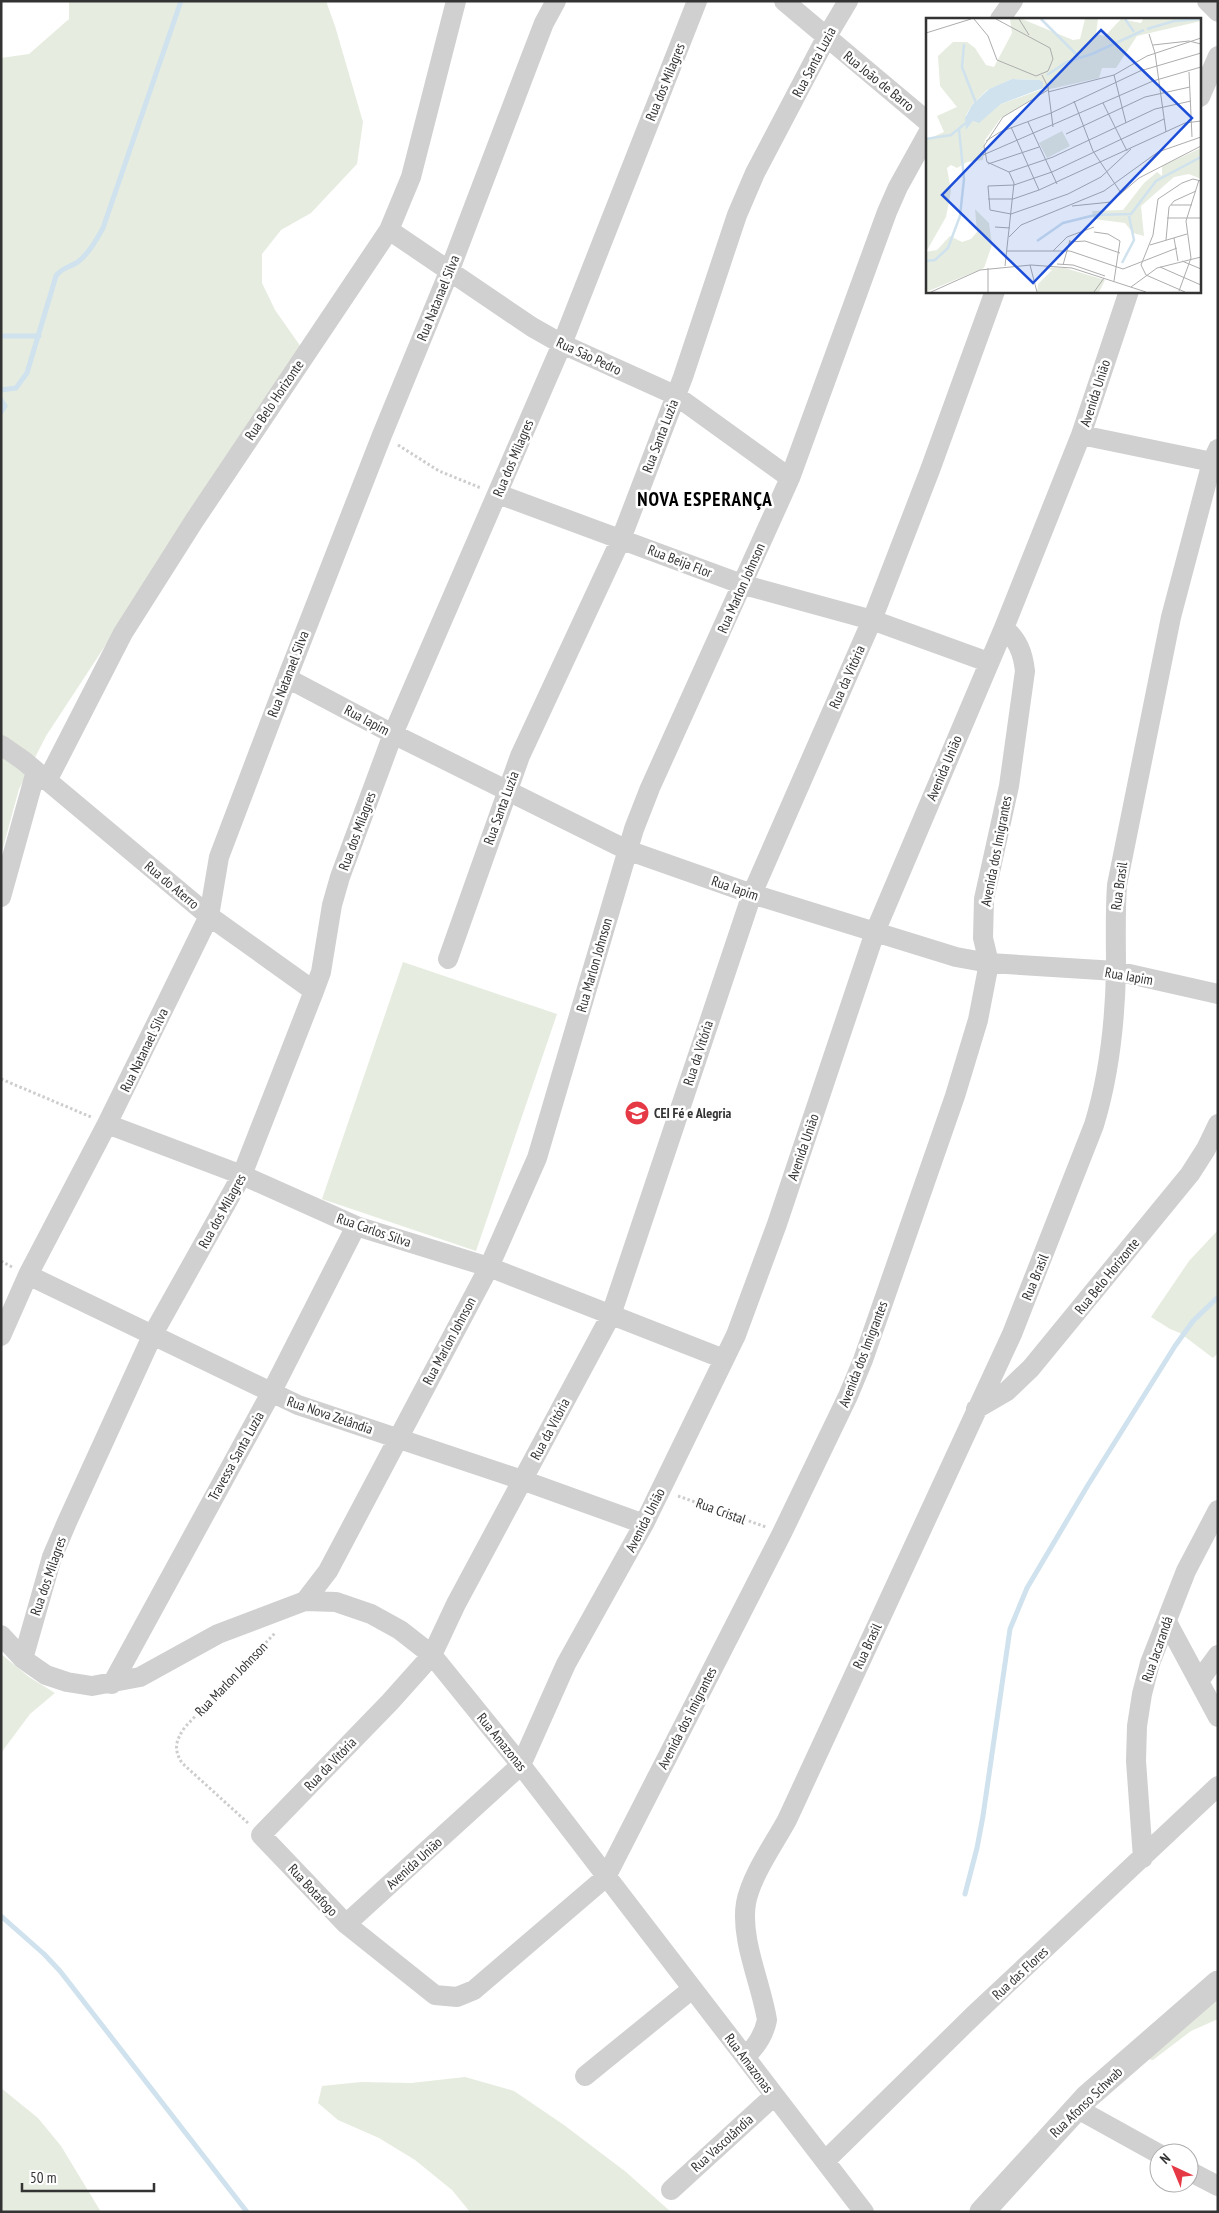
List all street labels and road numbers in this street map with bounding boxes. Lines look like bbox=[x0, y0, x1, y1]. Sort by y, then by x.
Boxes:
street label: Rua Santa Luzia bbox=[788, 24, 840, 100]
street label: Rua dos Milagres bbox=[641, 40, 689, 124]
street label: Rua João de Barro bbox=[840, 47, 918, 115]
street label: Rua Natanael Silva bbox=[413, 252, 463, 344]
street label: Rua São Pedro bbox=[554, 333, 624, 379]
street label: Rua Belo Horizonte bbox=[241, 356, 308, 444]
street label: Avenida União bbox=[1076, 357, 1114, 429]
street label: Rua Santa Luzia bbox=[638, 397, 682, 475]
street label: Rua dos Milagres bbox=[489, 416, 537, 499]
street label: Rua Marlon Johnson bbox=[713, 540, 769, 636]
street label: Rua Beija Flor bbox=[645, 541, 715, 582]
street label: Rua Natanael Silva bbox=[263, 628, 313, 720]
street label: Rua da Vitória bbox=[825, 643, 869, 711]
street label: Rua Iapim bbox=[341, 701, 393, 739]
street label: Avenida União bbox=[922, 733, 966, 803]
street label: Rua Santa Luzia bbox=[479, 769, 523, 847]
street label: Rua dos Milagres bbox=[334, 789, 380, 873]
street label: Avenida dos Imigrantes bbox=[976, 794, 1016, 908]
street label: Rua do Aterro bbox=[141, 857, 203, 913]
street label: Rua Brasil bbox=[1107, 860, 1131, 911]
street label: Rua Iapim bbox=[709, 872, 761, 904]
street label: Rua Marlon Johnson bbox=[572, 916, 616, 1014]
street label: Rua Iapim bbox=[1104, 963, 1154, 989]
street label: Rua Natanael Silva bbox=[116, 1005, 172, 1095]
street label: Rua da Vitória bbox=[679, 1018, 717, 1088]
street label: Avenida União bbox=[783, 1111, 823, 1183]
street label: Rua dos Milagres bbox=[194, 1170, 250, 1251]
street label: Rua Carlos Silva bbox=[334, 1209, 414, 1251]
street label: Rua Belo Horizonte bbox=[1071, 1234, 1143, 1318]
street label: Rua Brasil bbox=[1018, 1250, 1053, 1303]
street label: Rua Marlon Johnson bbox=[418, 1294, 480, 1388]
street label: Avenida dos Imigrantes bbox=[834, 1298, 892, 1410]
street label: Rua Nova Zelândia bbox=[285, 1392, 375, 1438]
street label: Rua da Vitória bbox=[526, 1395, 574, 1463]
street label: Travessa Santa Luzia bbox=[204, 1408, 268, 1504]
street label: Avenida União bbox=[621, 1485, 669, 1555]
street label: Rua Cristal bbox=[694, 1494, 749, 1529]
street label: Rua dos Milagres bbox=[26, 1534, 70, 1618]
street label: Rua Jacarandá bbox=[1137, 1614, 1177, 1684]
street label: Rua Brasil bbox=[849, 1620, 886, 1672]
street label: Rua Marlon Johnson bbox=[191, 1638, 271, 1720]
street label: Avenida dos Imigrantes bbox=[653, 1664, 721, 1772]
street label: Rua Amazonas bbox=[473, 1709, 531, 1775]
street label: Rua da Vitória bbox=[300, 1733, 360, 1795]
street label: Avenida União bbox=[382, 1833, 446, 1893]
street label: Rua Botafogo bbox=[284, 1860, 342, 1920]
street label: Rua das Flores bbox=[988, 1942, 1052, 2004]
street label: Rua Amazonas bbox=[721, 2030, 777, 2096]
street label: Rua Afonso Schwab bbox=[1046, 2063, 1126, 2141]
street label: Rua Vascolândia bbox=[687, 2110, 757, 2176]

